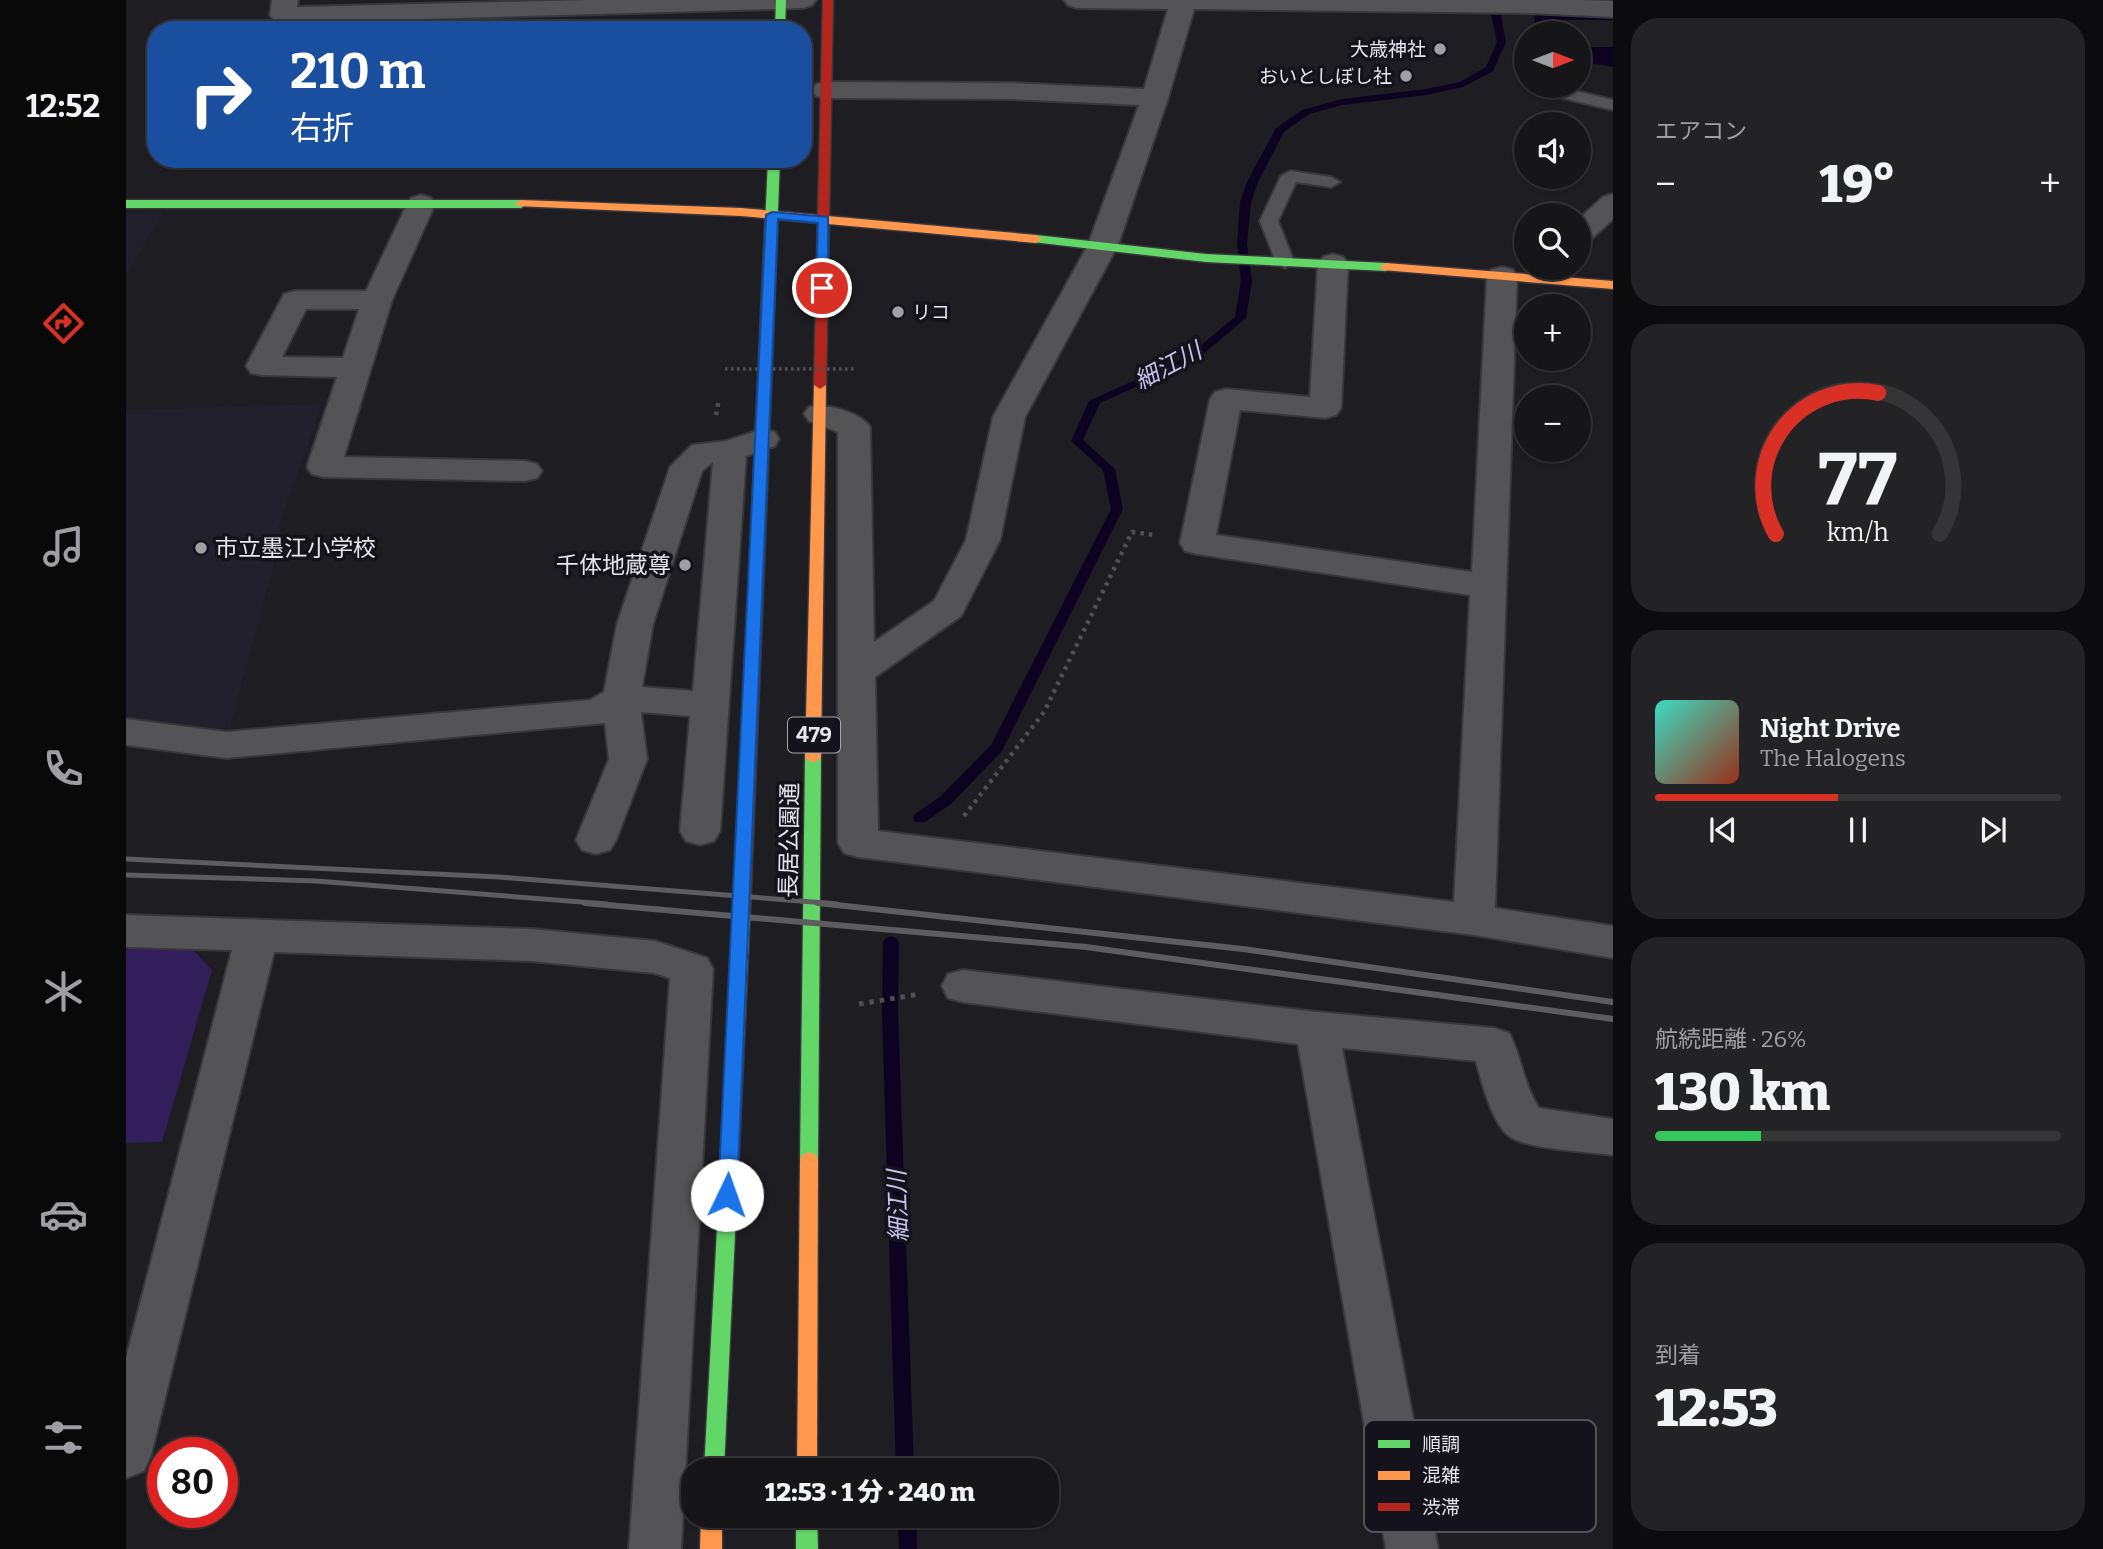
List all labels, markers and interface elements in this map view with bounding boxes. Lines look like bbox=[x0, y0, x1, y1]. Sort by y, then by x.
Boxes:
north arrow bbox=[1514, 21, 1591, 98]
map controls bbox=[1514, 21, 1591, 462]
place label: 大歳神社 bbox=[1350, 38, 1426, 61]
marker: 大歳神社 bbox=[1432, 41, 1448, 57]
text: 210 m bbox=[290, 42, 425, 101]
icon: right bbox=[175, 49, 266, 140]
place label: おいとしぼし社 bbox=[1259, 65, 1392, 88]
marker: おいとしぼし社 bbox=[1398, 68, 1414, 84]
text: 12:52 bbox=[26, 87, 100, 125]
text: 右折 bbox=[290, 109, 354, 147]
button: sound bbox=[1514, 112, 1591, 189]
text: エアコン bbox=[1655, 117, 1747, 145]
text: 19° bbox=[1819, 153, 1896, 216]
text: − bbox=[1655, 161, 1676, 207]
text: + bbox=[2039, 161, 2061, 207]
button: search bbox=[1514, 203, 1591, 280]
pin bbox=[792, 258, 852, 318]
icon: arrive bbox=[803, 269, 841, 307]
button: + bbox=[1514, 294, 1591, 371]
icon: directions bbox=[39, 299, 88, 348]
place label: リコ bbox=[912, 301, 950, 324]
marker: リコ bbox=[890, 304, 906, 320]
water label: 細江川 bbox=[1130, 335, 1209, 395]
button: − bbox=[1514, 385, 1591, 462]
text: 77 bbox=[1819, 437, 1897, 524]
text: km/h bbox=[1827, 518, 1889, 548]
icon: music bbox=[39, 522, 88, 571]
place label: 市立墨江小学校 bbox=[215, 534, 376, 562]
marker: 市立墨江小学校 bbox=[193, 540, 209, 556]
place label: 千体地蔵尊 bbox=[556, 551, 671, 579]
marker: 千体地蔵尊 bbox=[677, 557, 693, 573]
text: Night Drive bbox=[1760, 713, 1901, 744]
road number: 479 bbox=[788, 718, 840, 752]
icon: phone bbox=[39, 744, 88, 793]
text: The Halogens bbox=[1760, 744, 1906, 772]
street label: 長居公園通 bbox=[774, 782, 804, 898]
icon: previous bbox=[1704, 811, 1742, 849]
icon: pause bbox=[1839, 811, 1877, 849]
icon: next bbox=[1974, 811, 2012, 849]
icon: climate bbox=[39, 967, 88, 1016]
text: 航続距離 · 26% bbox=[1655, 1025, 1807, 1053]
text: 130 km bbox=[1655, 1061, 1830, 1124]
position arrow bbox=[690, 1158, 764, 1232]
water label: 細江川 bbox=[883, 1167, 913, 1242]
icon: car bbox=[39, 1190, 88, 1239]
text: 到着 bbox=[1655, 1341, 1701, 1369]
text: 12:53 bbox=[1655, 1377, 1778, 1440]
icon: filters bbox=[39, 1413, 88, 1462]
legend bbox=[1364, 1420, 1596, 1532]
text: 順調 bbox=[1422, 1433, 1460, 1456]
speed limit sign: 80 bbox=[147, 1437, 238, 1528]
text: 混雑 bbox=[1422, 1464, 1460, 1487]
text: 12:53 · 1 分 · 240 m bbox=[765, 1477, 975, 1508]
text: 渋滞 bbox=[1422, 1496, 1460, 1519]

